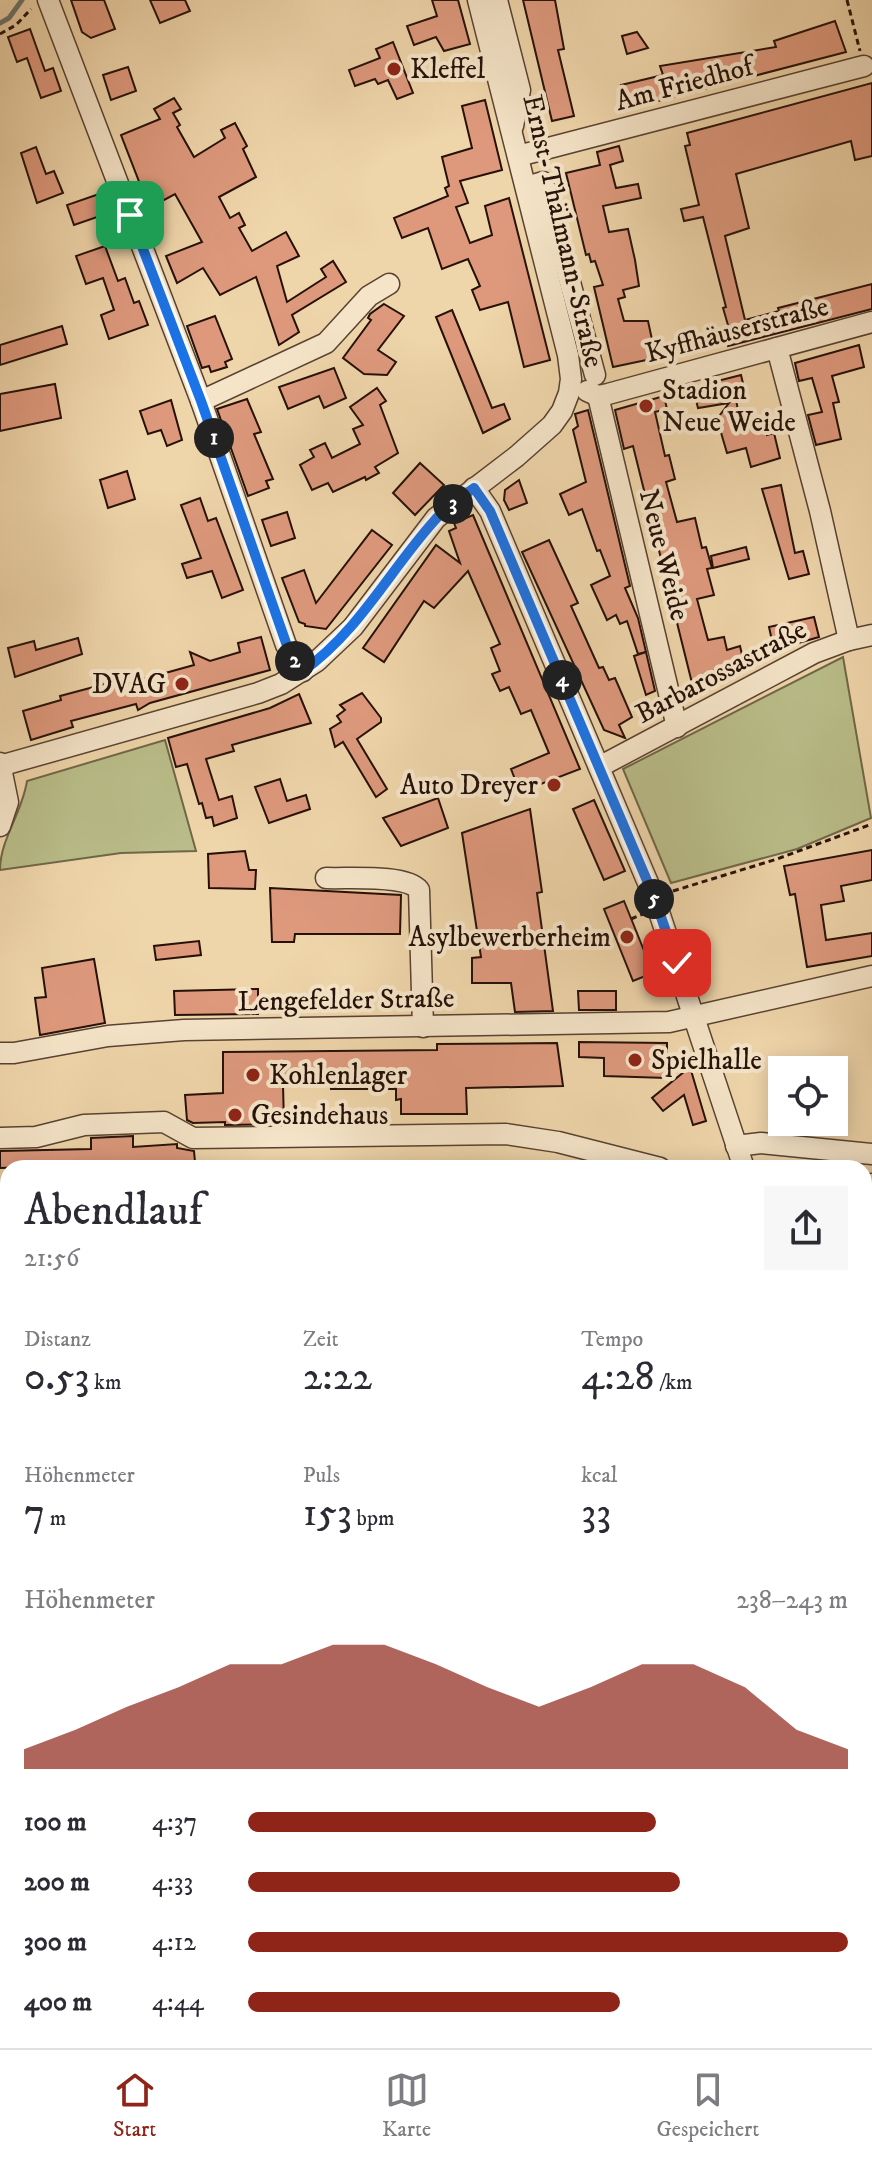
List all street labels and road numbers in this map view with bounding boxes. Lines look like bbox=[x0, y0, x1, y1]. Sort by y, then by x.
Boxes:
street label: Am Friedhof bbox=[611, 48, 761, 119]
street label: Ernst-Thälmann-Straße bbox=[515, 91, 611, 371]
street label: Kyffhäuserstraße bbox=[642, 289, 832, 371]
street label: Neue Weide bbox=[631, 486, 697, 624]
street label: Barbarossastraße bbox=[629, 612, 813, 732]
street label: Lengefelder Straße bbox=[237, 981, 455, 1019]

